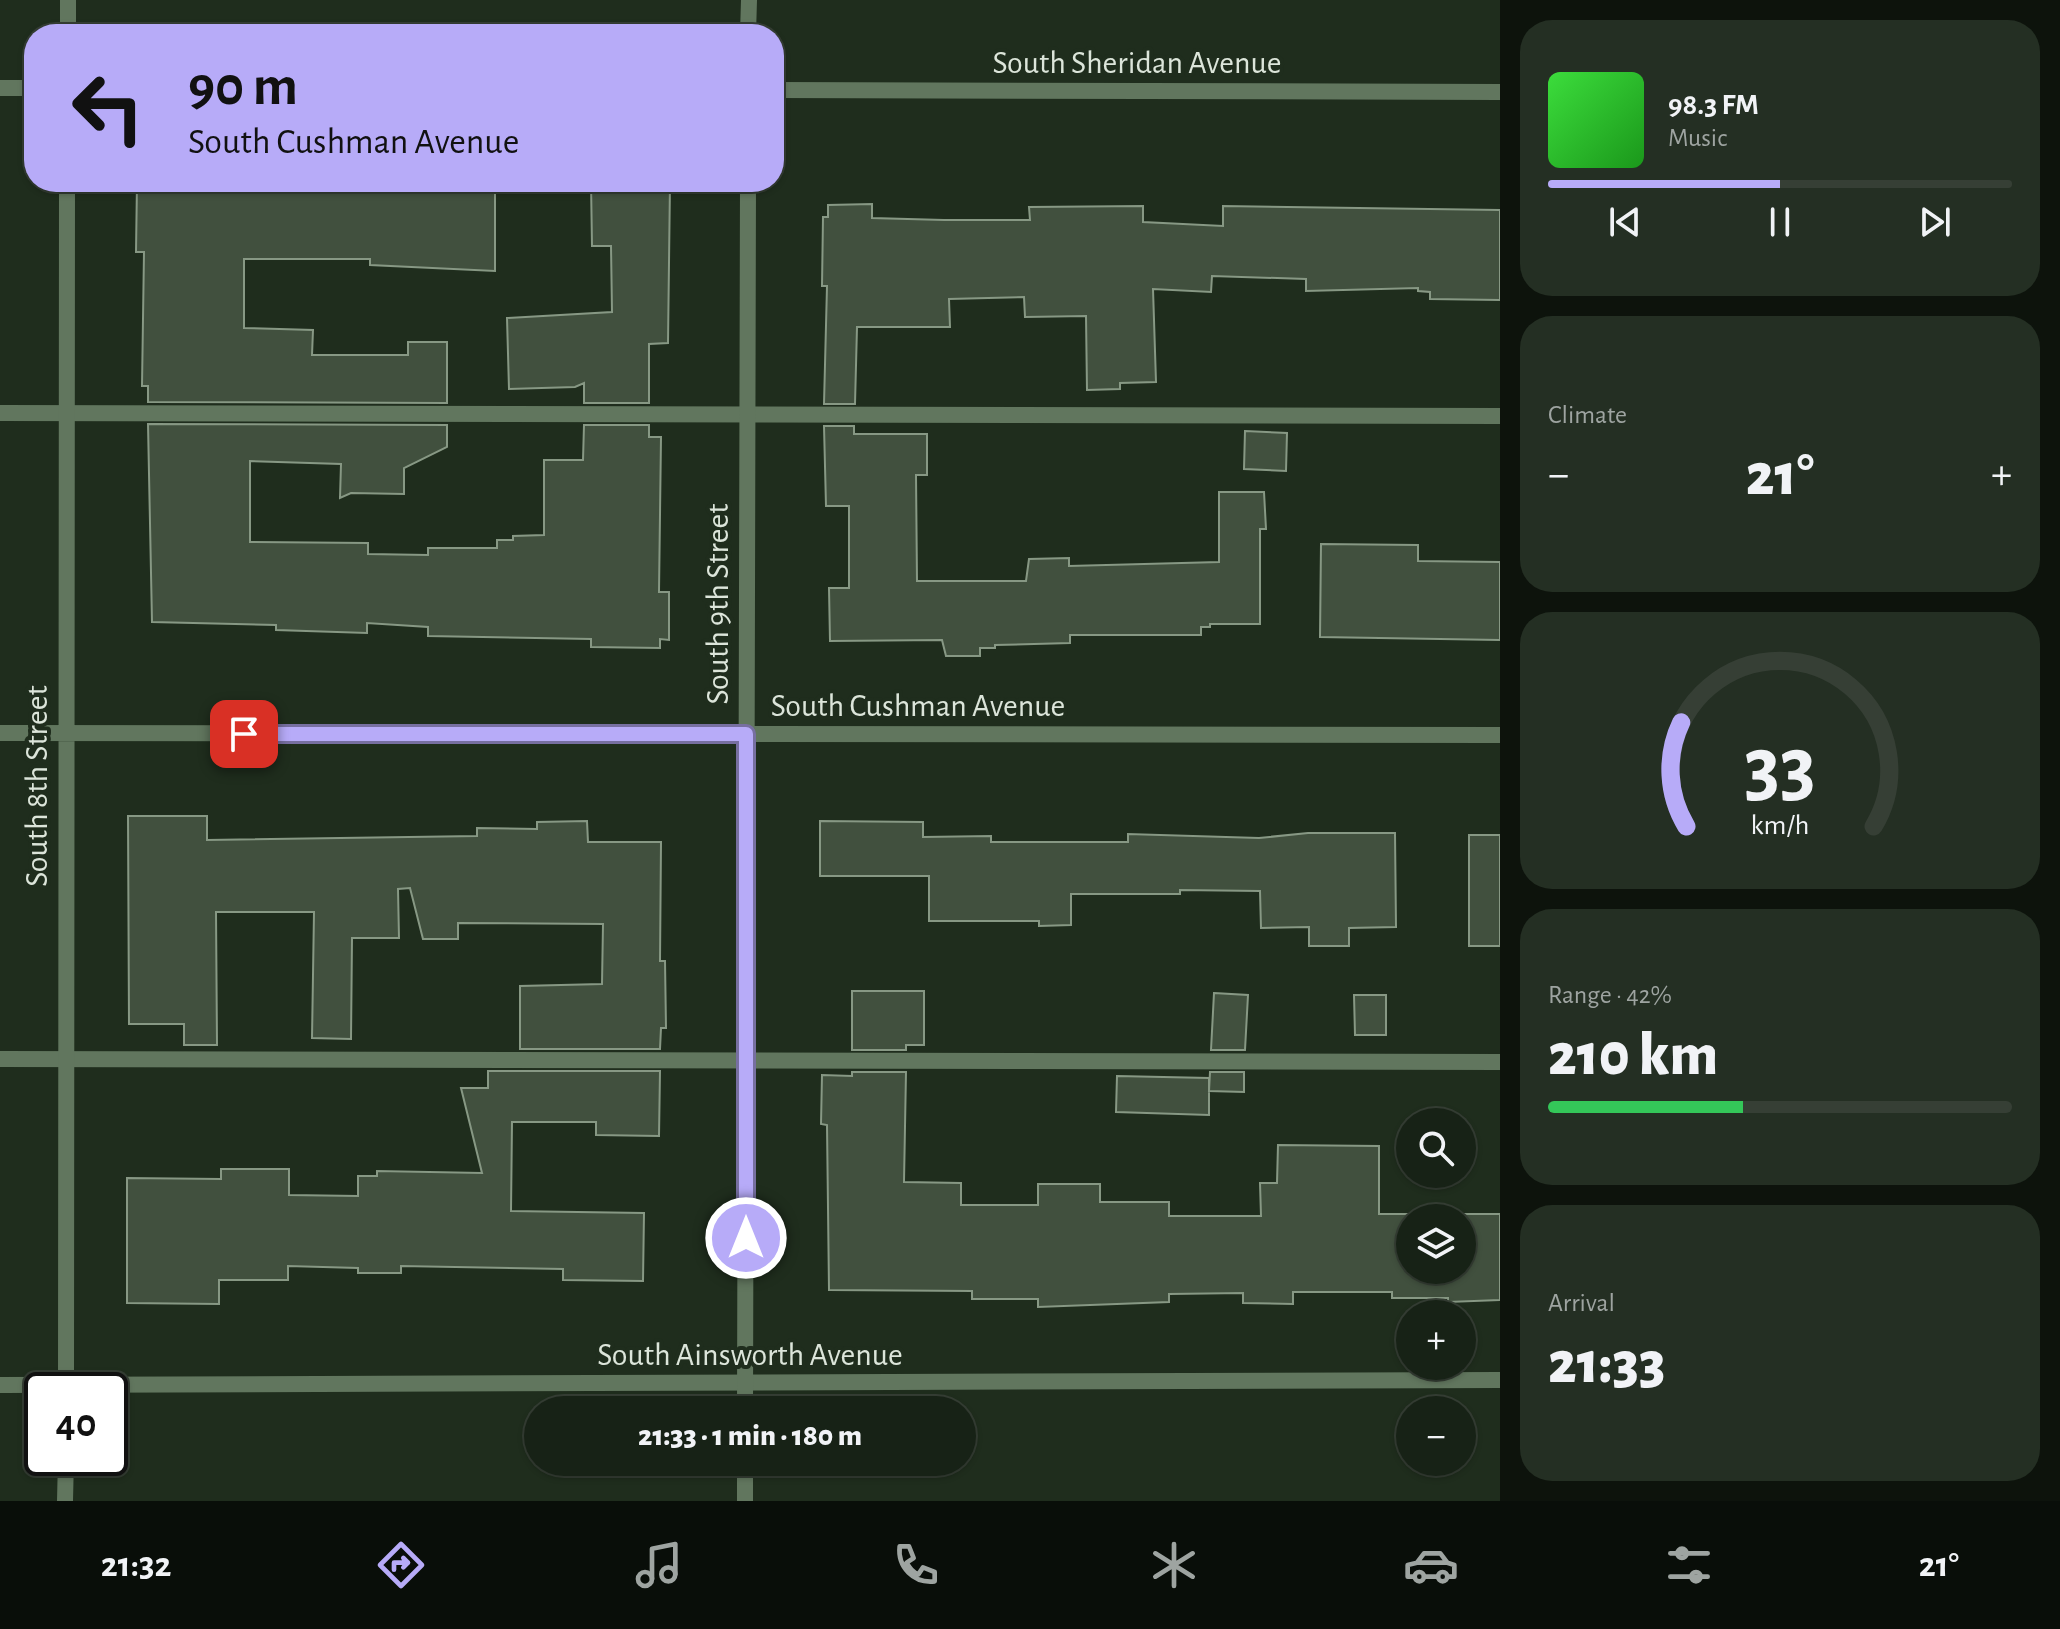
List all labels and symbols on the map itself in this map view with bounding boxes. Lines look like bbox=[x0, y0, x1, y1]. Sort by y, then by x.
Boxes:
street label: South Sheridan Avenue bbox=[993, 47, 1282, 79]
street label: South 9th Street bbox=[702, 503, 734, 705]
street label: South 8th Street bbox=[21, 685, 53, 887]
street label: South Cushman Avenue bbox=[771, 690, 1065, 722]
pin bbox=[210, 700, 278, 768]
position arrow bbox=[704, 1196, 788, 1280]
street label: South Ainsworth Avenue bbox=[597, 1339, 903, 1371]
speed limit sign: 40 bbox=[24, 1372, 128, 1476]

